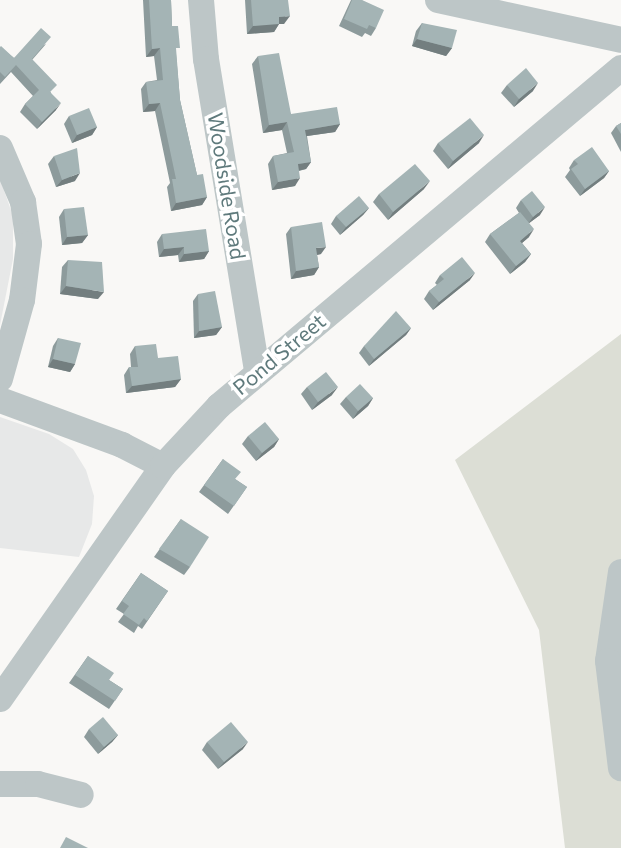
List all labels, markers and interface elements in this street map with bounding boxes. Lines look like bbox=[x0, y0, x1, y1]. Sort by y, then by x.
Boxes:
street label: Woodside Road bbox=[203, 111, 251, 261]
street label: Pond Street bbox=[228, 308, 330, 400]

